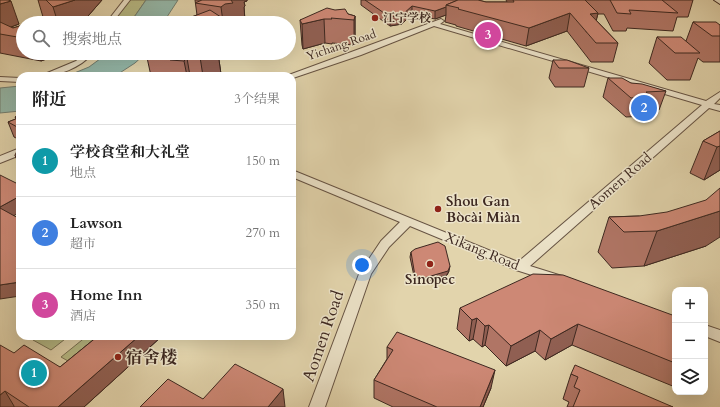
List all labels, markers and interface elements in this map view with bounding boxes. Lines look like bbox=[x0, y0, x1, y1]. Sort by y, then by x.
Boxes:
place label: 江宁学校 bbox=[383, 10, 431, 26]
marker: 江宁学校 bbox=[370, 13, 380, 23]
search box bbox=[16, 16, 296, 60]
pin: 3 bbox=[475, 20, 501, 50]
street label: Yichang Road bbox=[304, 25, 379, 64]
icon: search bbox=[30, 27, 52, 49]
text: 搜索地点 bbox=[62, 29, 122, 49]
text: 附近 bbox=[32, 88, 66, 111]
text: 3个结果 bbox=[234, 90, 280, 108]
pin: 2 bbox=[631, 93, 657, 123]
text: 学校食堂和大礼堂 bbox=[70, 142, 190, 162]
street label: Aomen Road bbox=[584, 148, 656, 214]
text: 1 bbox=[42, 152, 48, 170]
text: 150 m bbox=[246, 152, 280, 170]
text: 地点 bbox=[70, 164, 96, 182]
place label: Shou Gan Bòcài Miàn bbox=[446, 192, 520, 227]
marker: Shou Gan Bòcài Miàn bbox=[433, 204, 443, 214]
text: Lawson bbox=[70, 213, 122, 233]
text: 2 bbox=[42, 224, 48, 242]
text: 270 m bbox=[246, 224, 280, 242]
street label: Xikang Road bbox=[442, 227, 523, 275]
text: 超市 bbox=[70, 235, 96, 253]
your location bbox=[352, 255, 372, 275]
marker: Sinopec bbox=[425, 259, 435, 269]
place label: Sinopec bbox=[405, 270, 455, 289]
text: Home Inn bbox=[70, 285, 142, 305]
street label: Aomen Road bbox=[297, 287, 349, 385]
map controls bbox=[672, 287, 708, 395]
button: + bbox=[672, 287, 708, 323]
text: 3 bbox=[42, 296, 48, 314]
text: 350 m bbox=[246, 296, 280, 314]
text: 酒店 bbox=[70, 307, 96, 325]
button: − bbox=[672, 323, 708, 359]
place label: 宿舍楼 bbox=[126, 346, 177, 369]
marker: 宿舍楼 bbox=[113, 352, 123, 362]
pin: 1 bbox=[21, 358, 47, 388]
button: layers bbox=[672, 359, 708, 395]

